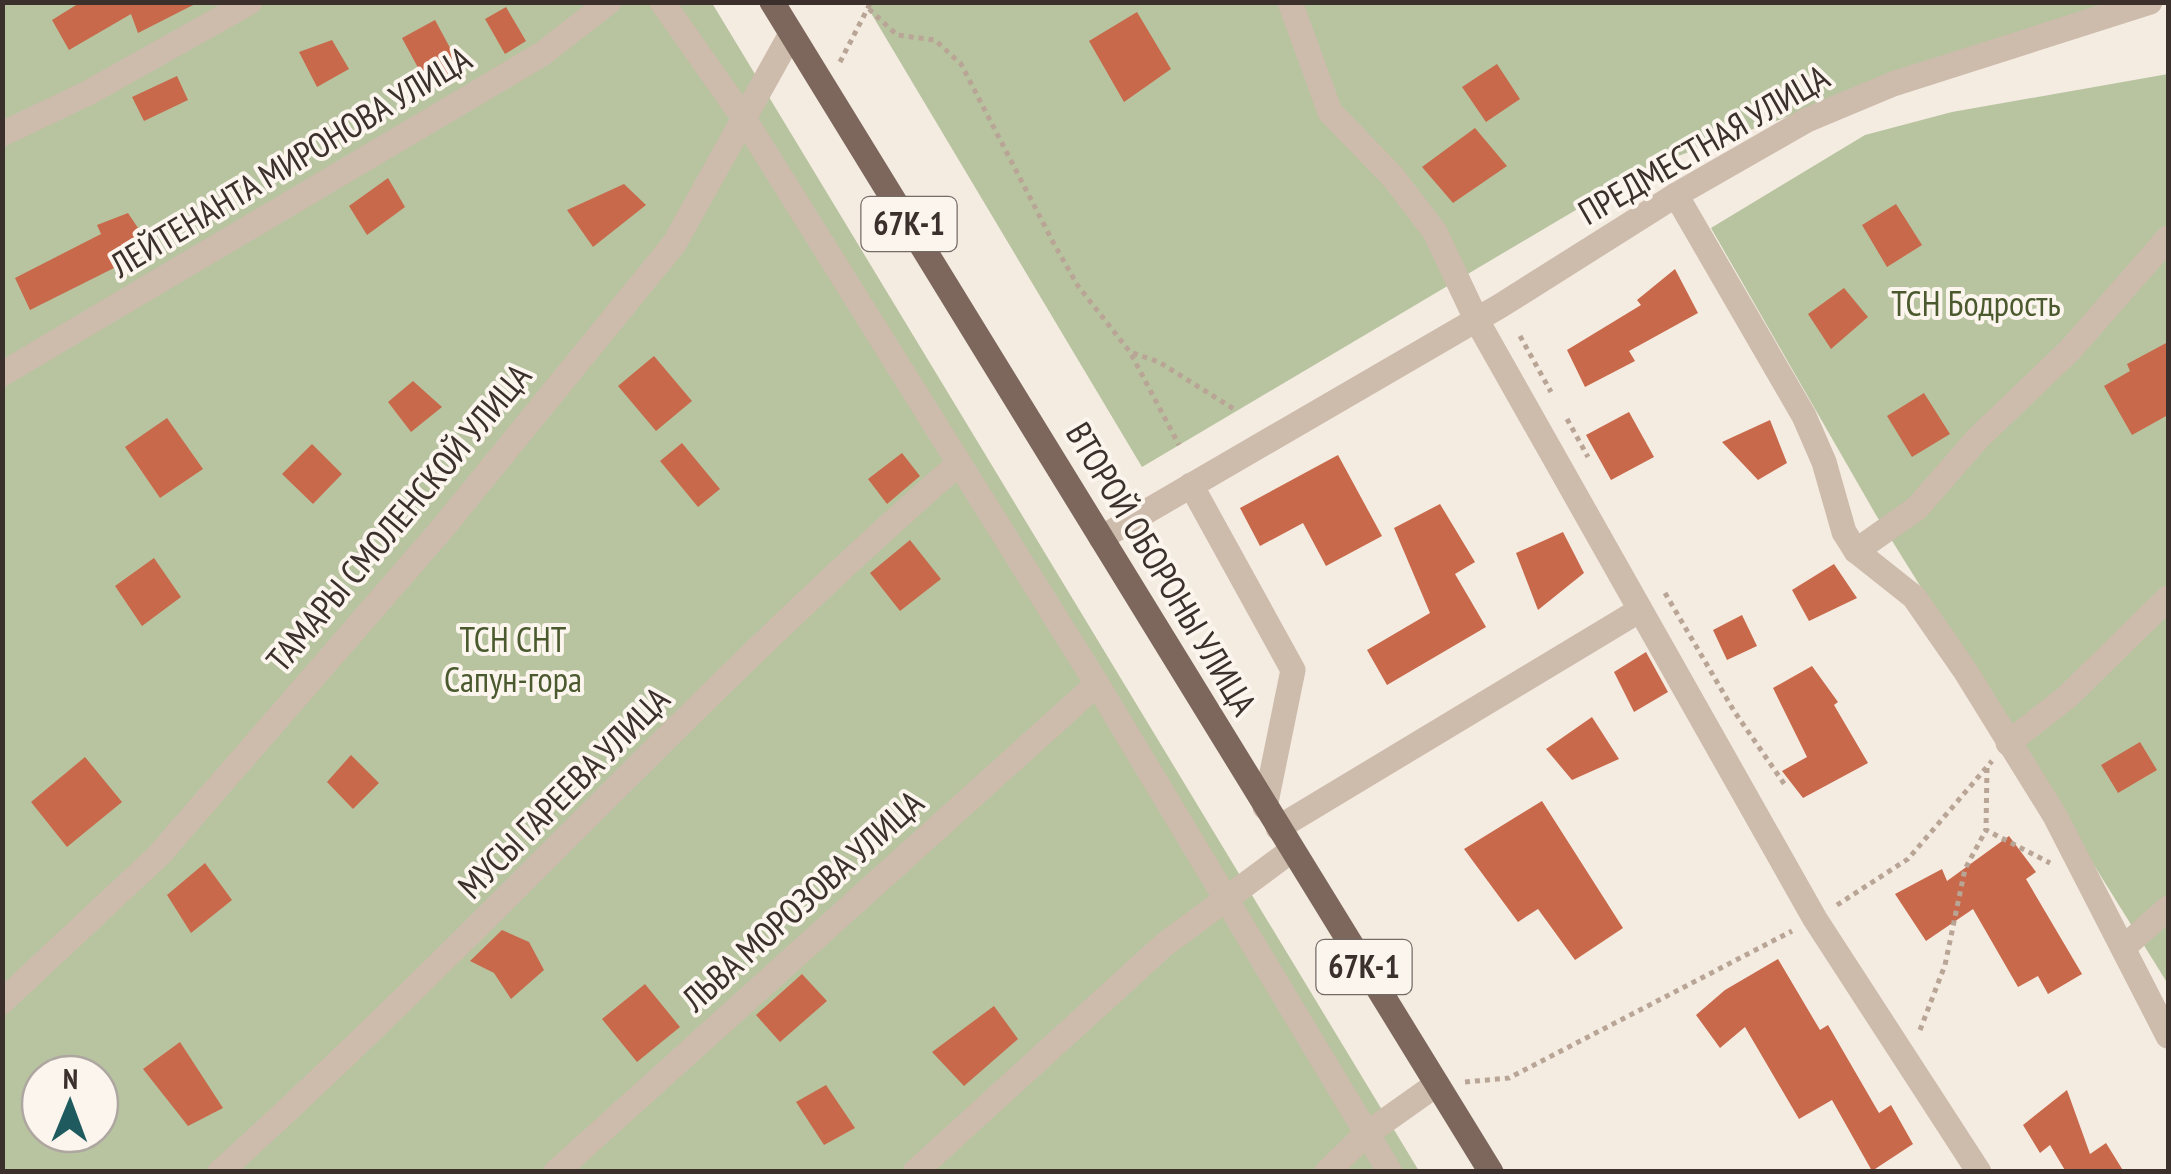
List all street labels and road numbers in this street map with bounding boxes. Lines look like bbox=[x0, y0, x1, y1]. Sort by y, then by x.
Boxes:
street label: ЛЕЙТЕНАНТА МИРОНОВА УЛИЦА bbox=[101, 35, 480, 288]
street label: ПРЕДМЕСТНАЯ УЛИЦА bbox=[1570, 53, 1838, 235]
road number: 67К-1 bbox=[862, 197, 956, 251]
street label: ТАМАРЫ СМОЛЕНСКОЙ УЛИЦА bbox=[256, 353, 541, 681]
street label: ВТОРОЙ ОБОРОНЫ УЛИЦА bbox=[1056, 414, 1268, 724]
street label: МУСЫ ГАРЕЕВА УЛИЦА bbox=[447, 676, 679, 908]
street label: ЛЬВА МОРОЗОВА УЛИЦА bbox=[671, 779, 933, 1022]
road number: 67К-1 bbox=[1316, 940, 1412, 994]

